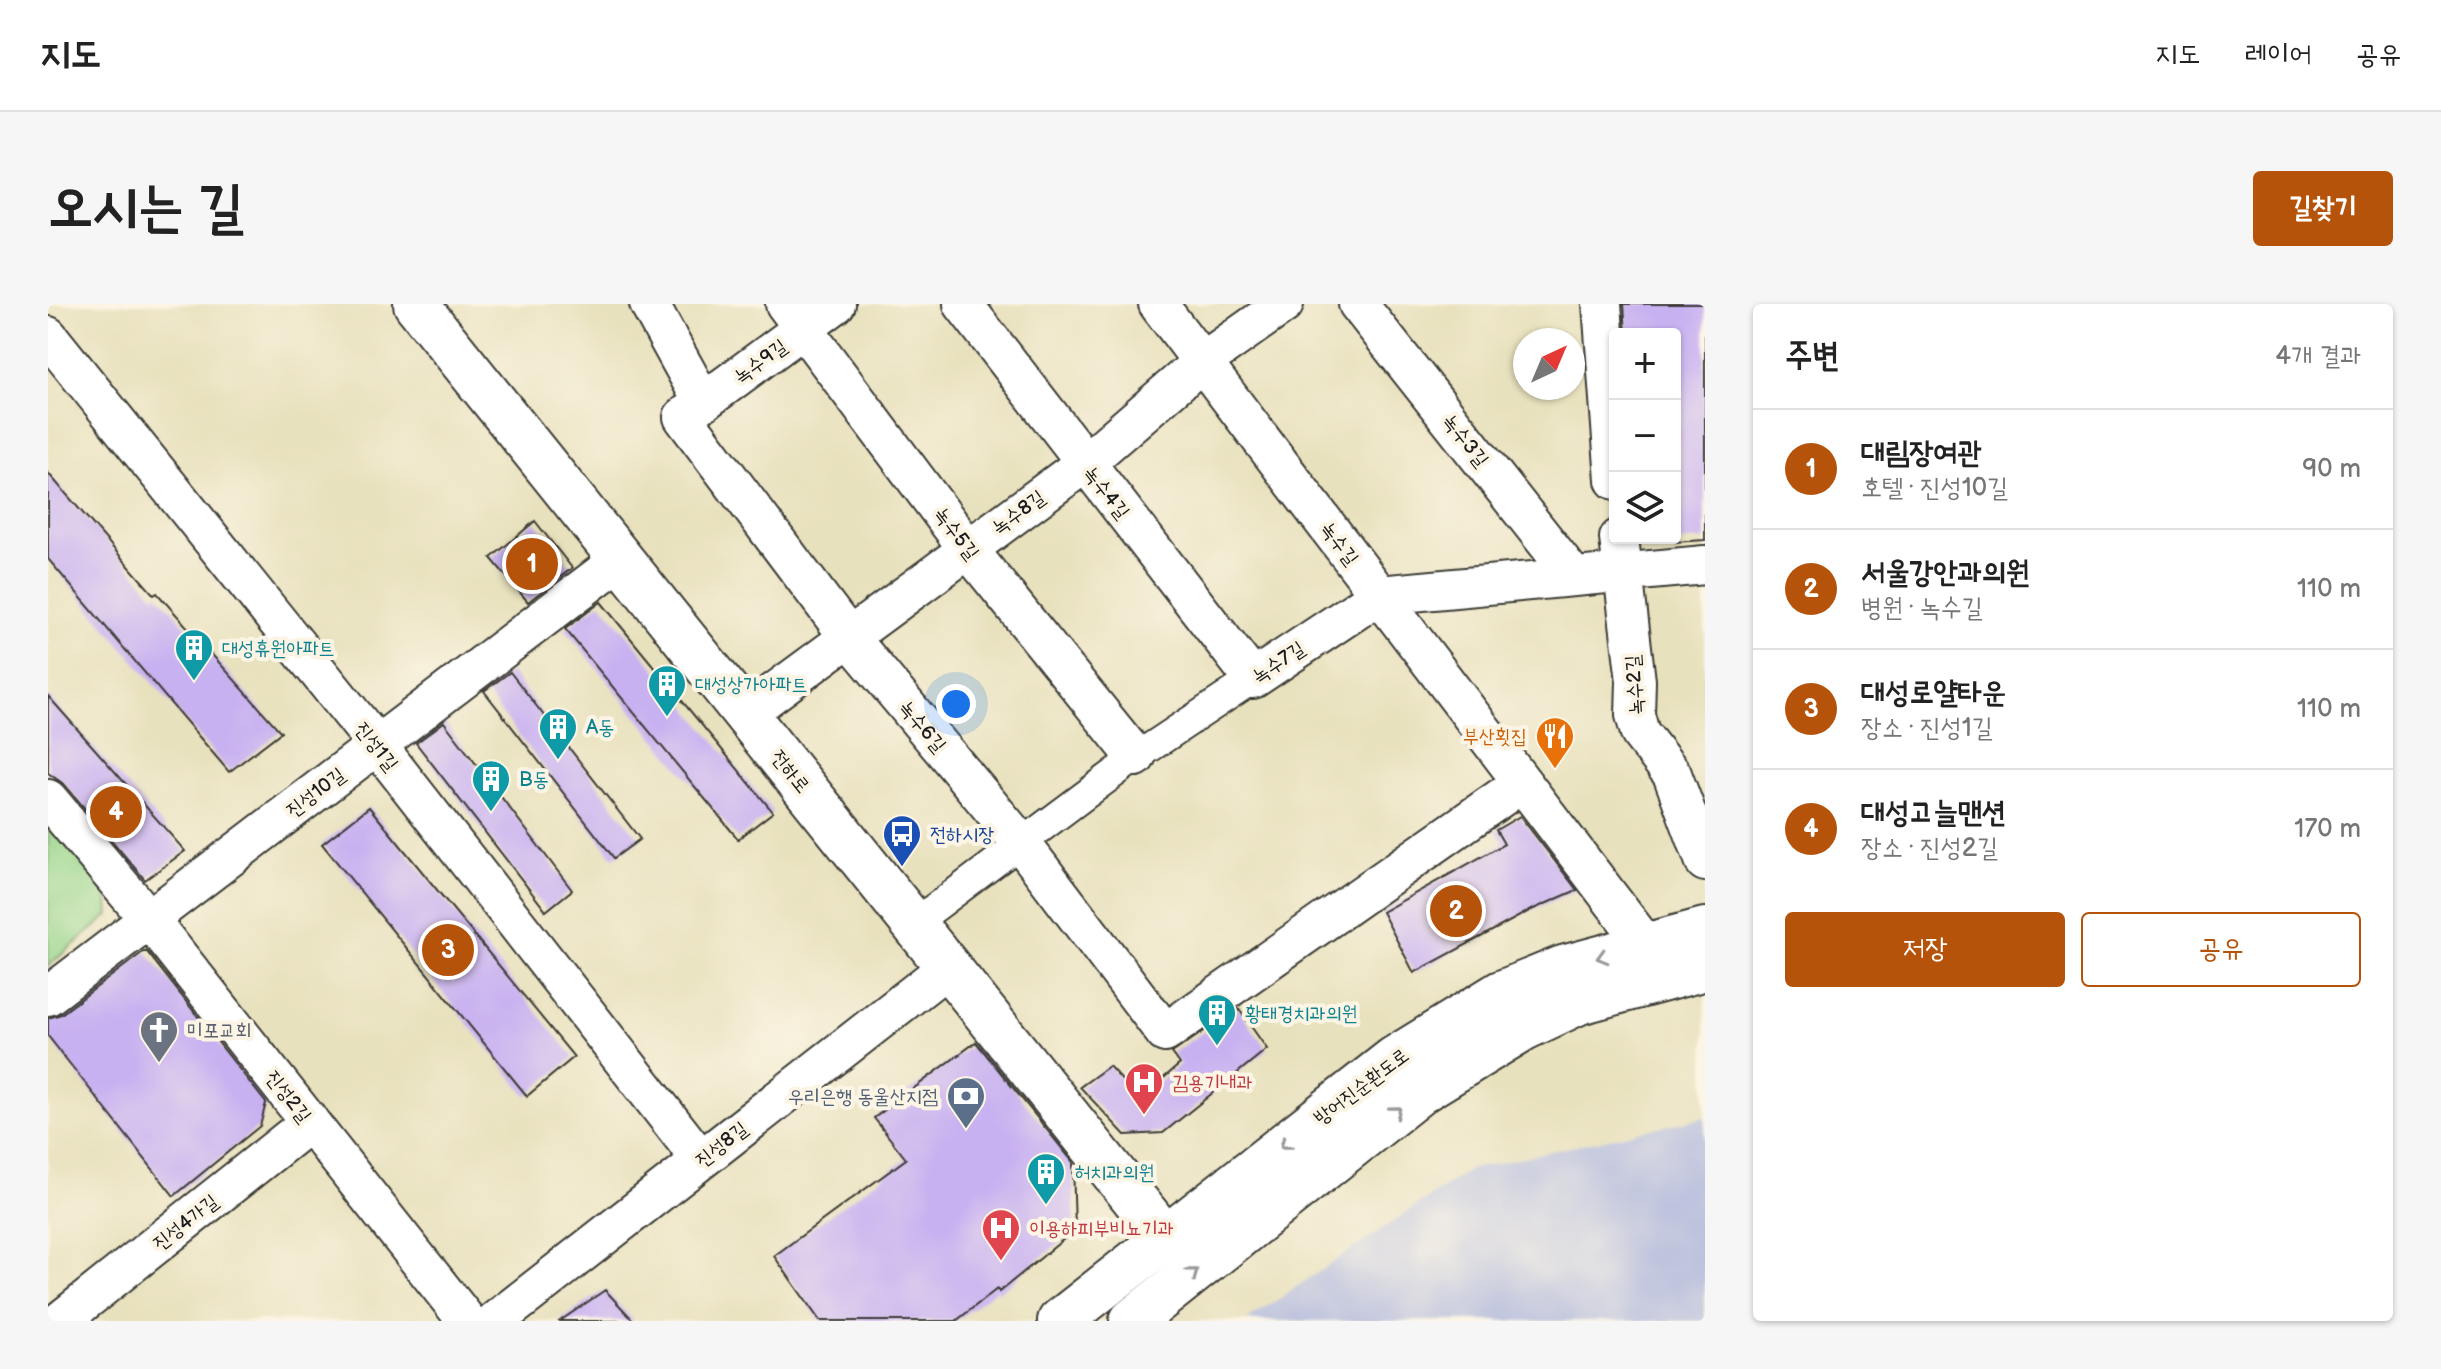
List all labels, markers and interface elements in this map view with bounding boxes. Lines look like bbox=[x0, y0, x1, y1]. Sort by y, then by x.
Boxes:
text: 지도 bbox=[40, 32, 101, 77]
text: 지도 bbox=[2155, 38, 2200, 71]
text: 레이어 bbox=[2244, 38, 2312, 71]
text: 공유 bbox=[2356, 38, 2401, 71]
button: 길찾기 bbox=[2253, 171, 2393, 246]
text: 오시는 길 bbox=[48, 175, 243, 242]
north arrow bbox=[1513, 328, 1585, 400]
map controls bbox=[1609, 328, 1681, 544]
button: + bbox=[1609, 328, 1681, 400]
street label: 녹수9길 bbox=[729, 335, 792, 389]
text: 주변 bbox=[1785, 335, 1840, 376]
text: 4개 결과 bbox=[2275, 341, 2361, 372]
button: − bbox=[1609, 400, 1681, 472]
street label: 녹수3길 bbox=[1437, 409, 1493, 472]
text: 대림장여관 bbox=[1861, 435, 1982, 471]
text: 1 bbox=[1806, 454, 1816, 485]
text: 90 m bbox=[2302, 454, 2361, 485]
street label: 녹수4길 bbox=[1078, 461, 1134, 524]
button: layers bbox=[1609, 472, 1681, 544]
text: 호텔 · 진성10길 bbox=[1861, 473, 2008, 504]
street label: 녹수8길 bbox=[987, 485, 1050, 540]
street label: 녹수5길 bbox=[929, 503, 984, 565]
street label: 녹수길 bbox=[1315, 517, 1363, 570]
pin: 1 bbox=[506, 534, 558, 594]
text: 서울강안과의원 bbox=[1861, 555, 2030, 591]
text: 2 bbox=[1803, 574, 1819, 605]
text: 110 m bbox=[2297, 574, 2361, 605]
text: 병원 · 녹수길 bbox=[1861, 593, 1983, 624]
building icon: 대성휴원아파트 bbox=[173, 627, 215, 682]
place label: 대성휴원아파트 bbox=[222, 637, 335, 661]
street label: 녹수7길 bbox=[1248, 637, 1309, 689]
street label: 녹수2길 bbox=[1621, 654, 1649, 716]
building icon: 대성상가아파트 bbox=[646, 663, 688, 718]
place label: 대성상가아파트 bbox=[695, 673, 808, 697]
text: 대성로얄타운 bbox=[1861, 675, 2006, 711]
your location bbox=[936, 684, 976, 724]
text: 3 bbox=[1803, 694, 1819, 725]
text: 110 m bbox=[2297, 694, 2361, 725]
street label: 녹수6길 bbox=[894, 696, 951, 758]
building icon: A동 bbox=[537, 706, 579, 761]
text: 장소 · 진성1길 bbox=[1861, 713, 1993, 744]
restaurant icon: 부산횟집 bbox=[1534, 715, 1576, 770]
place label: A동 bbox=[586, 716, 614, 740]
street label: 진성1길 bbox=[350, 717, 403, 776]
place label: 부산횟집 bbox=[1463, 725, 1527, 749]
street label: 전하로 bbox=[766, 745, 815, 798]
building icon: B동 bbox=[470, 758, 512, 813]
street label: 진성10길 bbox=[281, 763, 350, 823]
place label: B동 bbox=[519, 768, 549, 792]
pin: 4 bbox=[90, 782, 142, 842]
text: 대성고늘맨션 bbox=[1861, 795, 2006, 831]
bus stop icon: 전하시장 bbox=[881, 813, 923, 868]
text: 4 bbox=[1803, 814, 1819, 845]
text: 170 m bbox=[2294, 814, 2361, 845]
place label: 전하시장 bbox=[930, 823, 994, 847]
text: 장소 · 진성2길 bbox=[1861, 833, 1998, 864]
pin: 2 bbox=[1430, 881, 1482, 941]
button: 저장 bbox=[1785, 912, 2065, 987]
button: 공유 bbox=[2081, 912, 2361, 987]
pin: 3 bbox=[422, 920, 474, 980]
one-way arrow bbox=[1596, 948, 1610, 964]
building icon: 황태경치과의원 bbox=[1196, 992, 1238, 1047]
place label: 황태경치과의원 bbox=[1245, 1002, 1358, 1026]
church icon: 미포교회 bbox=[138, 1009, 180, 1064]
place label: 미포교회 bbox=[187, 1019, 251, 1043]
street label: 방어진순환도로 bbox=[1309, 1043, 1414, 1130]
hospital icon: 김용기내과 bbox=[1123, 1061, 1165, 1116]
street label: 진성2길 bbox=[260, 1066, 316, 1128]
place label: 김용기내과 bbox=[1172, 1071, 1252, 1095]
bank icon: 우리은행 동울산지점 bbox=[945, 1075, 987, 1130]
place label: 우리은행 동울산지점 bbox=[788, 1085, 938, 1109]
one-way arrow bbox=[1387, 1106, 1401, 1121]
street label: 진성8길 bbox=[691, 1117, 753, 1173]
one-way arrow bbox=[1280, 1134, 1294, 1149]
building icon: 허치과의원 bbox=[1025, 1151, 1067, 1206]
place label: 허치과의원 bbox=[1074, 1161, 1154, 1185]
street label: 진성4가길 bbox=[148, 1190, 223, 1256]
hospital icon: 이용하피부비뇨기과 bbox=[980, 1207, 1022, 1262]
place label: 이용하피부비뇨기과 bbox=[1029, 1217, 1174, 1241]
one-way arrow bbox=[1184, 1268, 1198, 1283]

